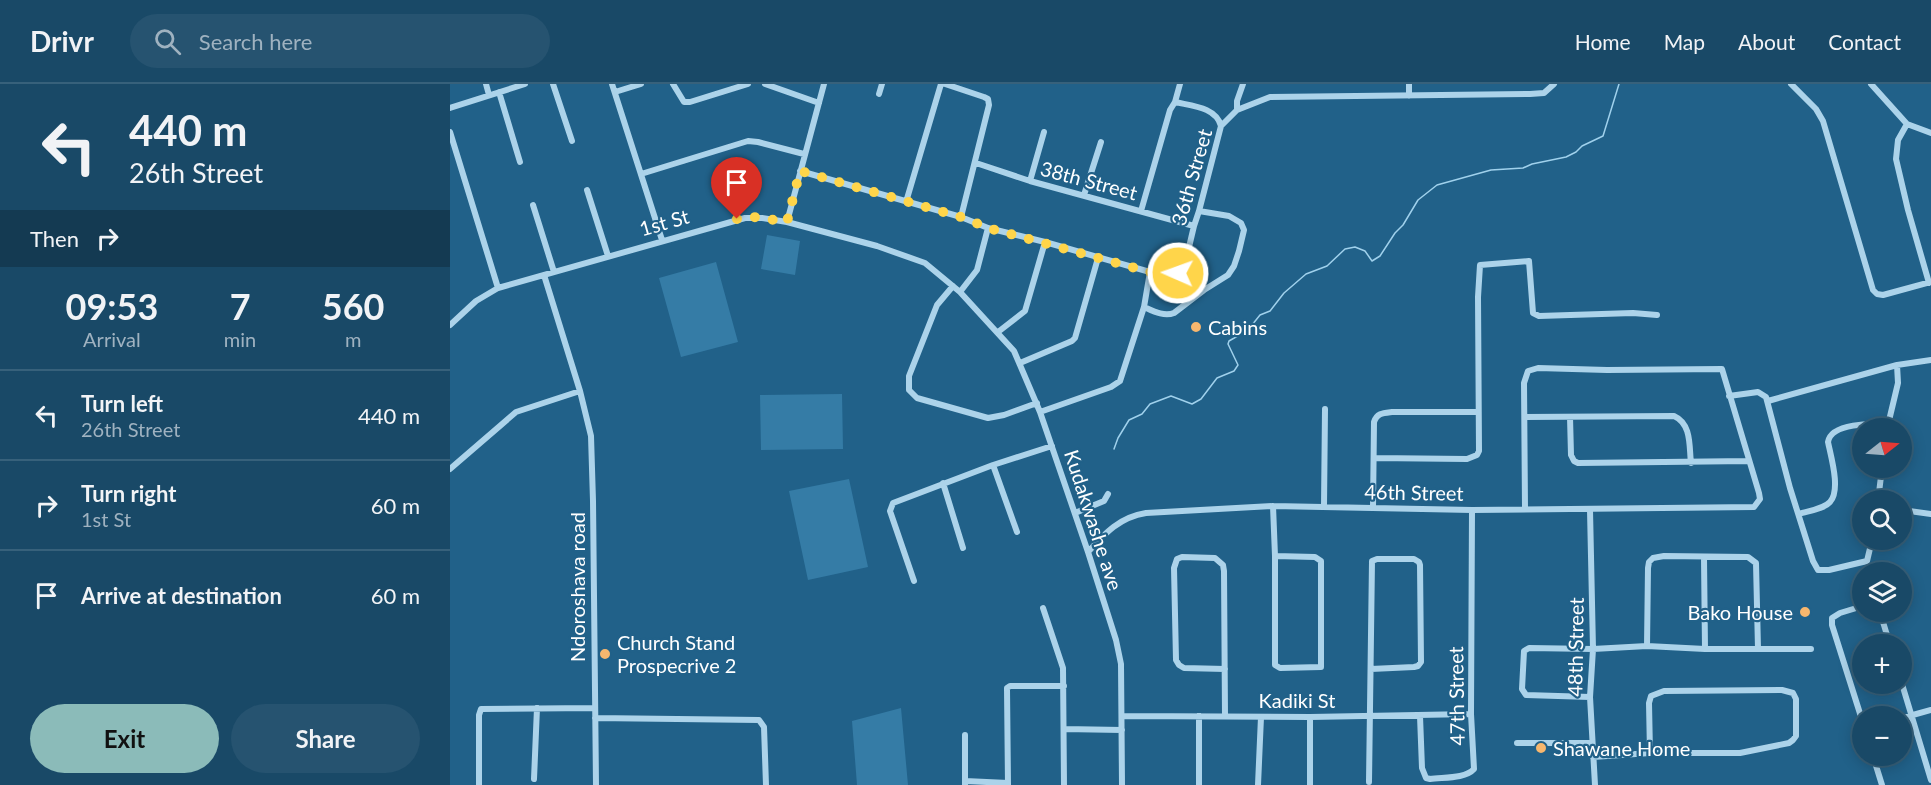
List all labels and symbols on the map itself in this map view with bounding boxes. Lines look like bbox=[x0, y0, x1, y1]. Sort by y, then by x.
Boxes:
street label: 36th Street bbox=[1166, 126, 1216, 228]
street label: 38th Street bbox=[1038, 156, 1140, 204]
pin bbox=[711, 157, 762, 219]
street label: 1st St bbox=[637, 204, 691, 240]
position arrow bbox=[1146, 241, 1210, 305]
place label: Cabins bbox=[1208, 315, 1267, 339]
marker: Cabins bbox=[1189, 320, 1203, 334]
north arrow bbox=[1852, 418, 1912, 478]
street label: Kudakwashe ave bbox=[1060, 447, 1128, 593]
street label: 46th Street bbox=[1364, 479, 1464, 505]
street label: Ndoroshava road bbox=[565, 512, 589, 662]
street label: 48th Street bbox=[1562, 597, 1588, 697]
place label: Bako House bbox=[1688, 600, 1793, 624]
marker: Bako House bbox=[1798, 605, 1812, 619]
place label: Church Stand Prospecrive 2 bbox=[617, 630, 736, 677]
street label: 47th Street bbox=[1443, 646, 1469, 746]
marker: Church Stand Prospecrive 2 bbox=[598, 647, 612, 661]
street label: Kadiki St bbox=[1259, 688, 1335, 712]
place label: Shawane Home bbox=[1553, 736, 1690, 760]
marker: Shawane Home bbox=[1534, 741, 1548, 755]

